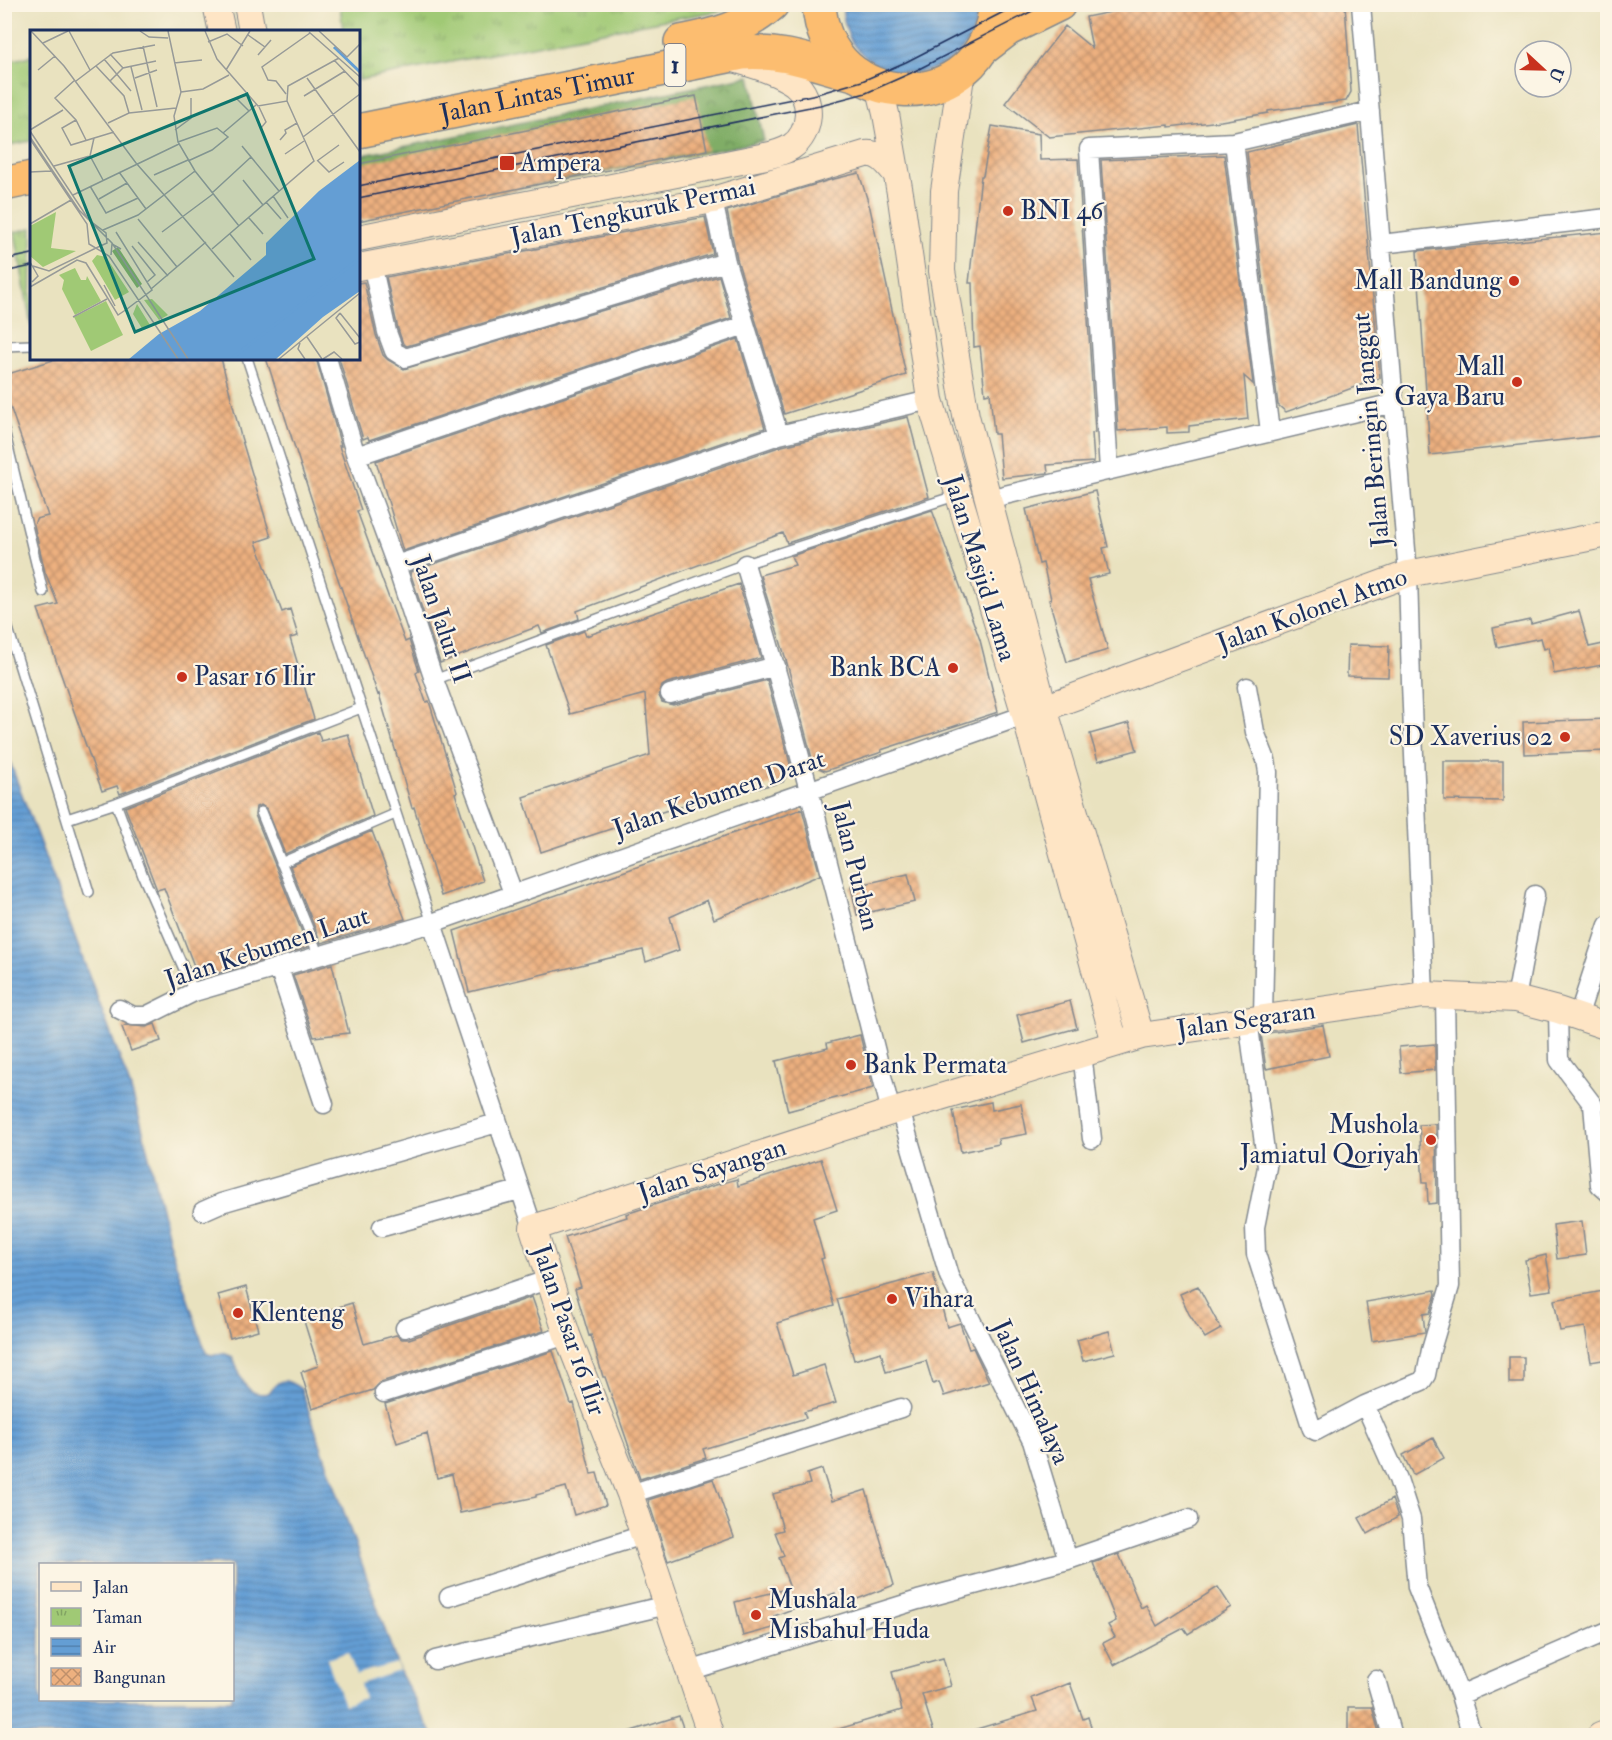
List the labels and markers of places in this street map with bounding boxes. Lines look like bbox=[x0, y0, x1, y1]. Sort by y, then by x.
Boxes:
place label: Ampera bbox=[519, 147, 601, 180]
marker: Ampera bbox=[498, 154, 516, 172]
place label: BNI 46 bbox=[1020, 195, 1105, 227]
marker: BNI 46 bbox=[1001, 204, 1015, 218]
place label: Mall Bandung bbox=[1354, 265, 1503, 297]
marker: Mall Bandung bbox=[1507, 274, 1521, 288]
place label: Mall Gaya Baru bbox=[1394, 351, 1505, 413]
marker: Mall Gaya Baru bbox=[1510, 375, 1524, 389]
place label: Bank BCA bbox=[829, 652, 941, 684]
place label: Pasar 16 Ilir bbox=[194, 661, 316, 693]
marker: Bank BCA bbox=[946, 661, 960, 675]
marker: Pasar 16 Ilir bbox=[175, 670, 189, 684]
place label: SD Xaverius 02 bbox=[1389, 721, 1553, 753]
marker: SD Xaverius 02 bbox=[1558, 730, 1572, 744]
place label: Bank Permata bbox=[863, 1049, 1007, 1081]
marker: Bank Permata bbox=[844, 1058, 858, 1072]
place label: Mushola Jamiatul Qoriyah bbox=[1239, 1109, 1419, 1171]
marker: Mushola Jamiatul Qoriyah bbox=[1424, 1133, 1438, 1147]
place label: Vihara bbox=[904, 1283, 974, 1315]
marker: Vihara bbox=[885, 1292, 899, 1306]
place label: Klenteng bbox=[250, 1297, 346, 1329]
marker: Klenteng bbox=[231, 1306, 245, 1320]
place label: Mushala Misbahul Huda bbox=[768, 1584, 930, 1646]
marker: Mushala Misbahul Huda bbox=[749, 1608, 763, 1622]

